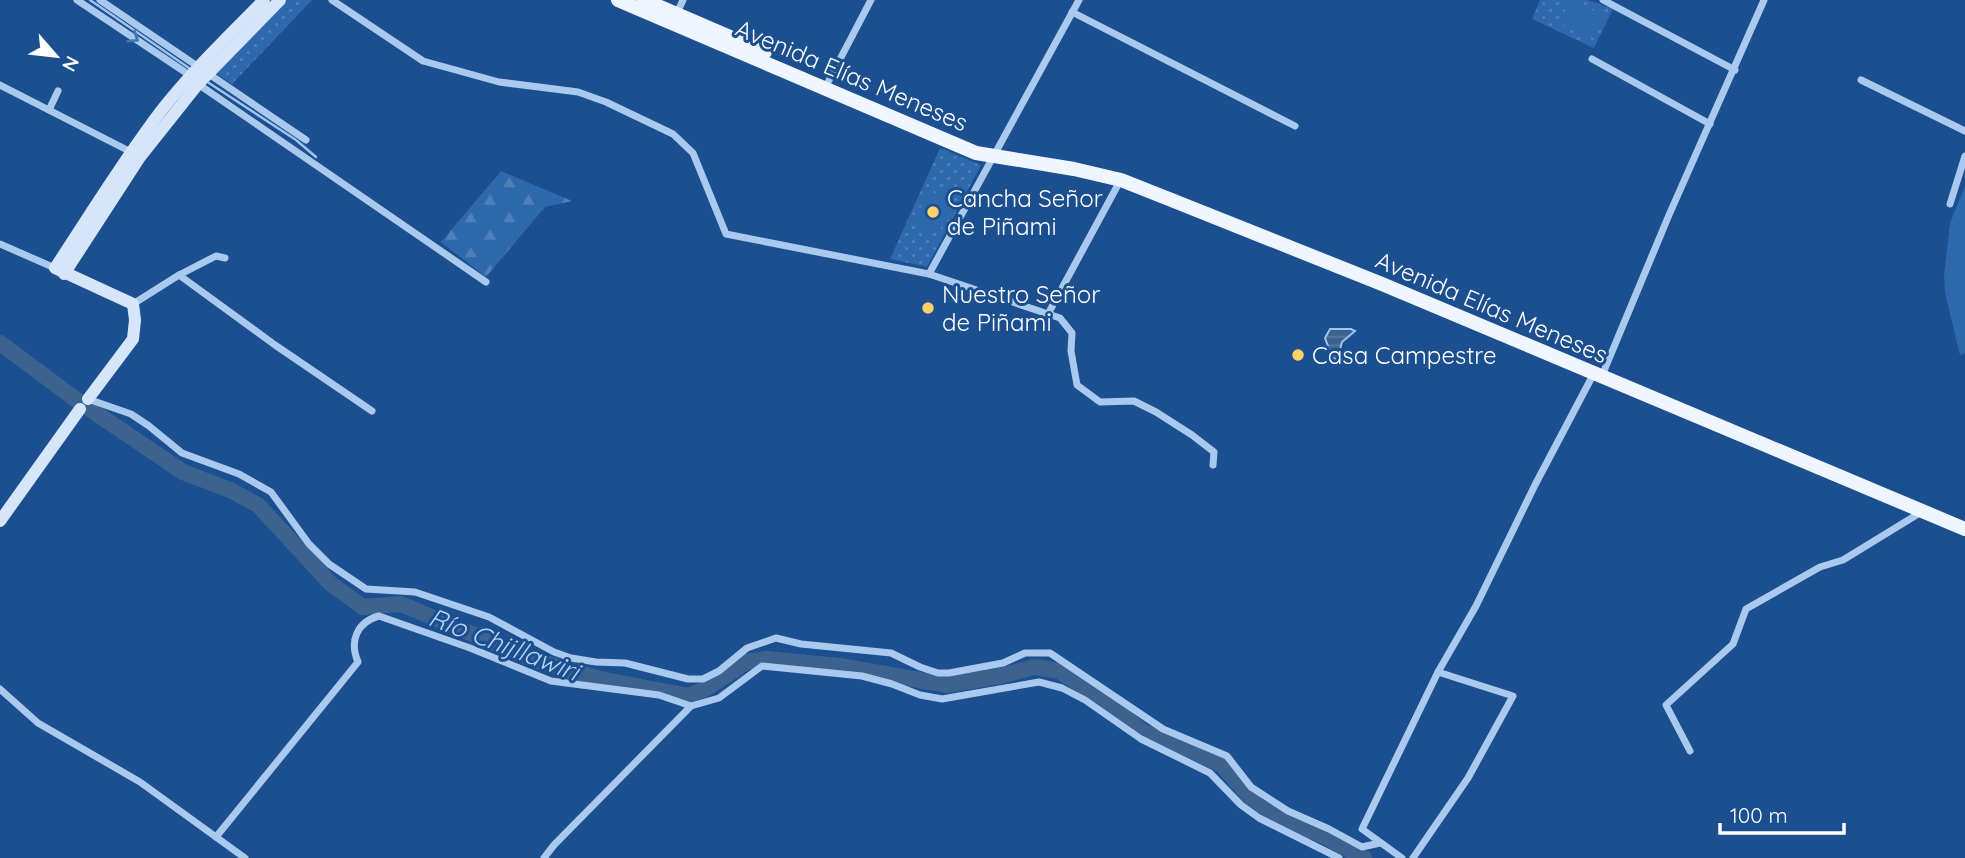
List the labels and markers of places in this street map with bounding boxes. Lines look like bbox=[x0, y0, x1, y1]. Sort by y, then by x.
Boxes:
place label: Cancha Señor de Piñami bbox=[947, 183, 1103, 241]
marker: Cancha Señor de Piñami bbox=[925, 204, 941, 220]
place label: Nuestro Señor de Piñami bbox=[942, 279, 1101, 337]
marker: Nuestro Señor de Piñami bbox=[920, 300, 936, 316]
place label: Casa Campestre bbox=[1312, 340, 1497, 370]
marker: Casa Campestre bbox=[1290, 347, 1306, 363]

